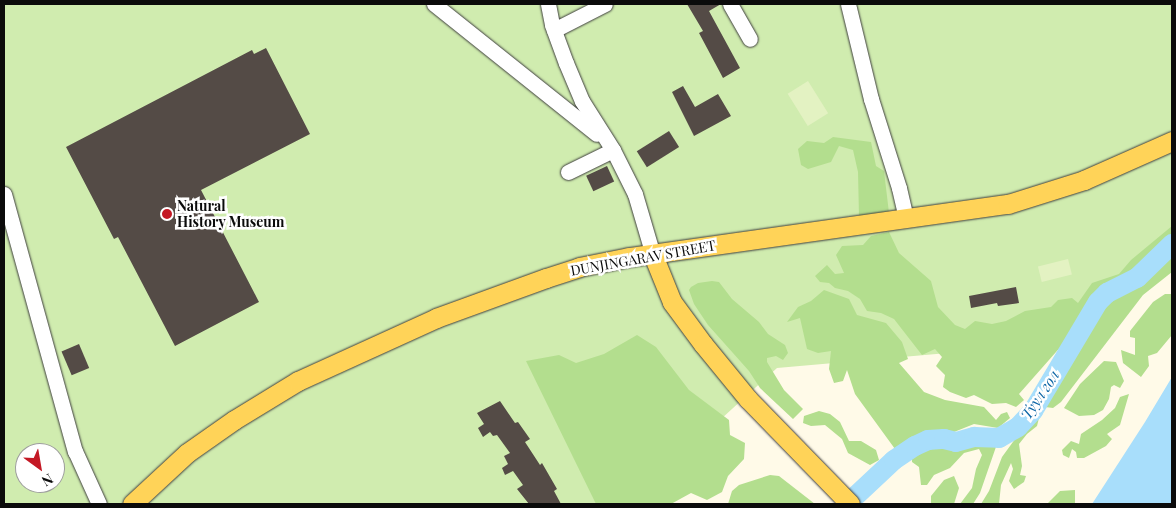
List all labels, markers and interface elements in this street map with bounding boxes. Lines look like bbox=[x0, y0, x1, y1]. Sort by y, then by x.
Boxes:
place label: Natural History Museum bbox=[177, 198, 285, 230]
marker: Natural History Museum bbox=[161, 208, 173, 220]
street label: DUNJINGARAV STREET bbox=[569, 237, 717, 279]
water label: Туул гол bbox=[1017, 367, 1063, 423]
north arrow bbox=[15, 443, 65, 493]
text: N bbox=[38, 470, 57, 491]

